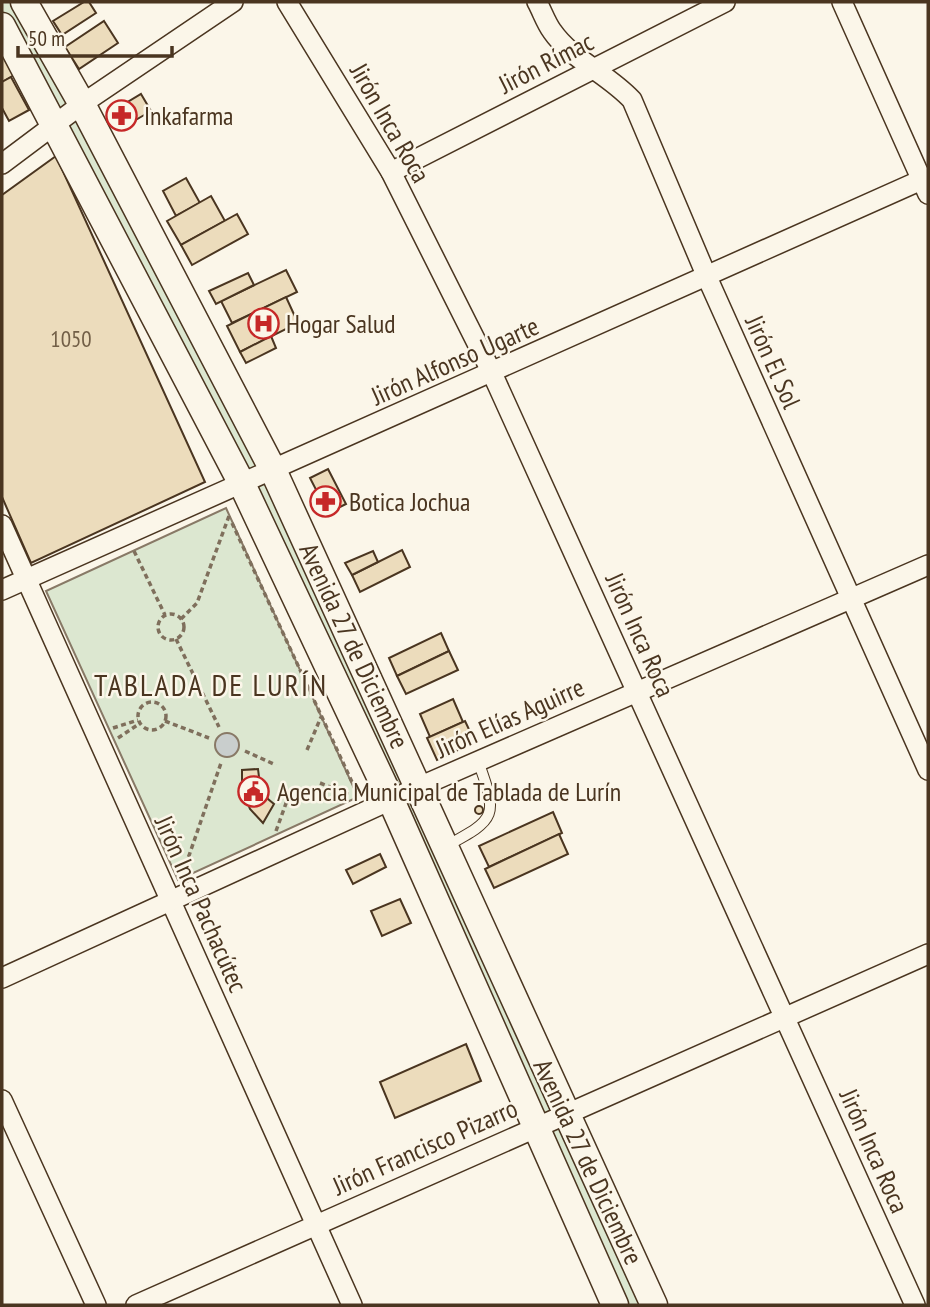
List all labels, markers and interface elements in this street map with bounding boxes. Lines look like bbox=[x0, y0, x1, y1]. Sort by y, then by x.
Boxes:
scale bar bbox=[18, 14, 172, 58]
text: 50 m bbox=[28, 25, 65, 52]
street label: Jirón Rímac bbox=[492, 25, 599, 101]
street label: Jirón Inca Roca bbox=[343, 56, 438, 188]
pharmacy icon: Inkafarma bbox=[104, 99, 138, 133]
place label: Inkafarma bbox=[144, 99, 234, 132]
hospital icon: Hogar Salud bbox=[246, 307, 280, 341]
place label: Hogar Salud bbox=[286, 307, 396, 340]
street label: Jirón Alfonso Ugarte bbox=[365, 309, 544, 413]
street label: Jirón El Sol bbox=[738, 309, 809, 413]
house number: 1050 bbox=[50, 324, 92, 353]
pharmacy icon: Botica Jochua bbox=[309, 485, 343, 519]
place label: Botica Jochua bbox=[349, 485, 470, 518]
street label: Avenida 27 de Diciembre bbox=[292, 538, 416, 754]
street label: Jirón Inca Roca bbox=[598, 567, 682, 702]
district label: TABLADA DE LURÍN bbox=[94, 665, 328, 704]
street label: Jirón Elías Aguirre bbox=[429, 670, 589, 765]
public building icon: Agencia Municipal de Tablada de Lurín bbox=[237, 775, 271, 809]
place label: Agencia Municipal de Tablada de Lurín bbox=[277, 775, 621, 808]
street label: Jirón Inca Pachacútec bbox=[147, 810, 255, 997]
street label: Avenida 27 de Diciembre bbox=[526, 1054, 650, 1270]
street label: Jirón Inca Roca bbox=[832, 1083, 916, 1218]
street label: Jirón Francisco Pizarro bbox=[326, 1091, 522, 1202]

